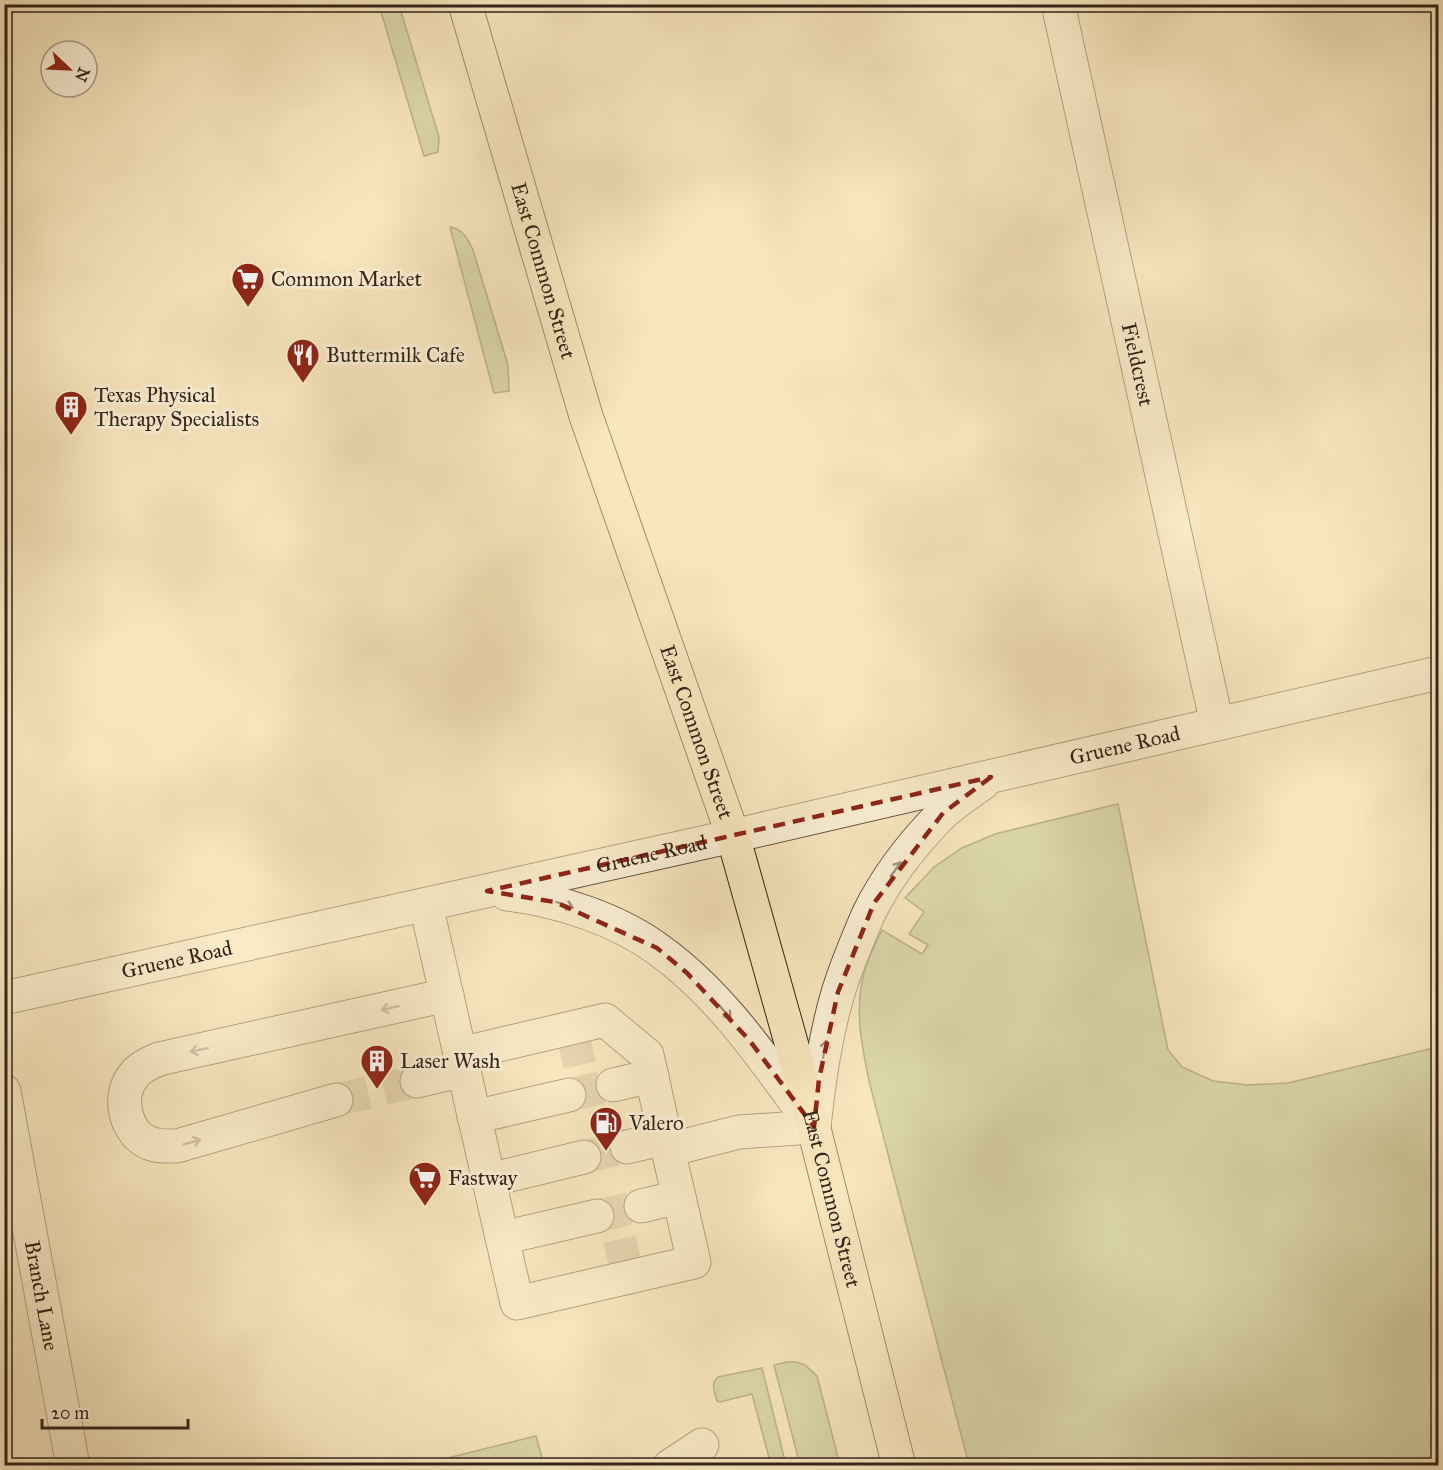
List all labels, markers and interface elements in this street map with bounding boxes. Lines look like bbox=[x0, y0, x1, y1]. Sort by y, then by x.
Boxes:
north arrow bbox=[39, 39, 99, 99]
text: N bbox=[71, 65, 94, 85]
street label: East Common Street bbox=[505, 179, 582, 363]
supermarket icon: Common Market bbox=[230, 261, 266, 308]
place label: Common Market bbox=[271, 266, 422, 292]
street label: Fieldcrest bbox=[1116, 320, 1160, 409]
restaurant icon: Buttermilk Cafe bbox=[285, 337, 321, 384]
place label: Buttermilk Cafe bbox=[326, 342, 465, 368]
place label: Texas Physical Therapy Specialists bbox=[94, 382, 259, 432]
building icon: Texas Physical Therapy Specialists bbox=[53, 389, 89, 436]
street label: East Common Street bbox=[654, 641, 739, 823]
street label: Gruene Road bbox=[1067, 720, 1183, 771]
street label: Gruene Road bbox=[593, 829, 709, 879]
one-way arrow bbox=[890, 862, 902, 878]
one-way arrow bbox=[555, 900, 574, 911]
street label: Gruene Road bbox=[119, 935, 235, 985]
one-way arrow bbox=[380, 1003, 400, 1014]
one-way arrow bbox=[718, 1004, 732, 1019]
one-way arrow bbox=[820, 1040, 831, 1059]
building icon: Laser Wash bbox=[359, 1043, 395, 1090]
one-way arrow bbox=[190, 1045, 209, 1056]
place label: Laser Wash bbox=[400, 1048, 501, 1074]
fuel station icon: Valero bbox=[588, 1105, 624, 1152]
street label: East Common Street bbox=[797, 1107, 867, 1291]
place label: Valero bbox=[628, 1110, 684, 1136]
one-way arrow bbox=[182, 1136, 201, 1147]
supermarket icon: Fastway bbox=[407, 1160, 443, 1207]
place label: Fastway bbox=[448, 1165, 518, 1191]
street label: Branch Lane bbox=[19, 1238, 65, 1353]
scale bar bbox=[42, 1392, 188, 1430]
text: 20 m bbox=[51, 1402, 89, 1424]

